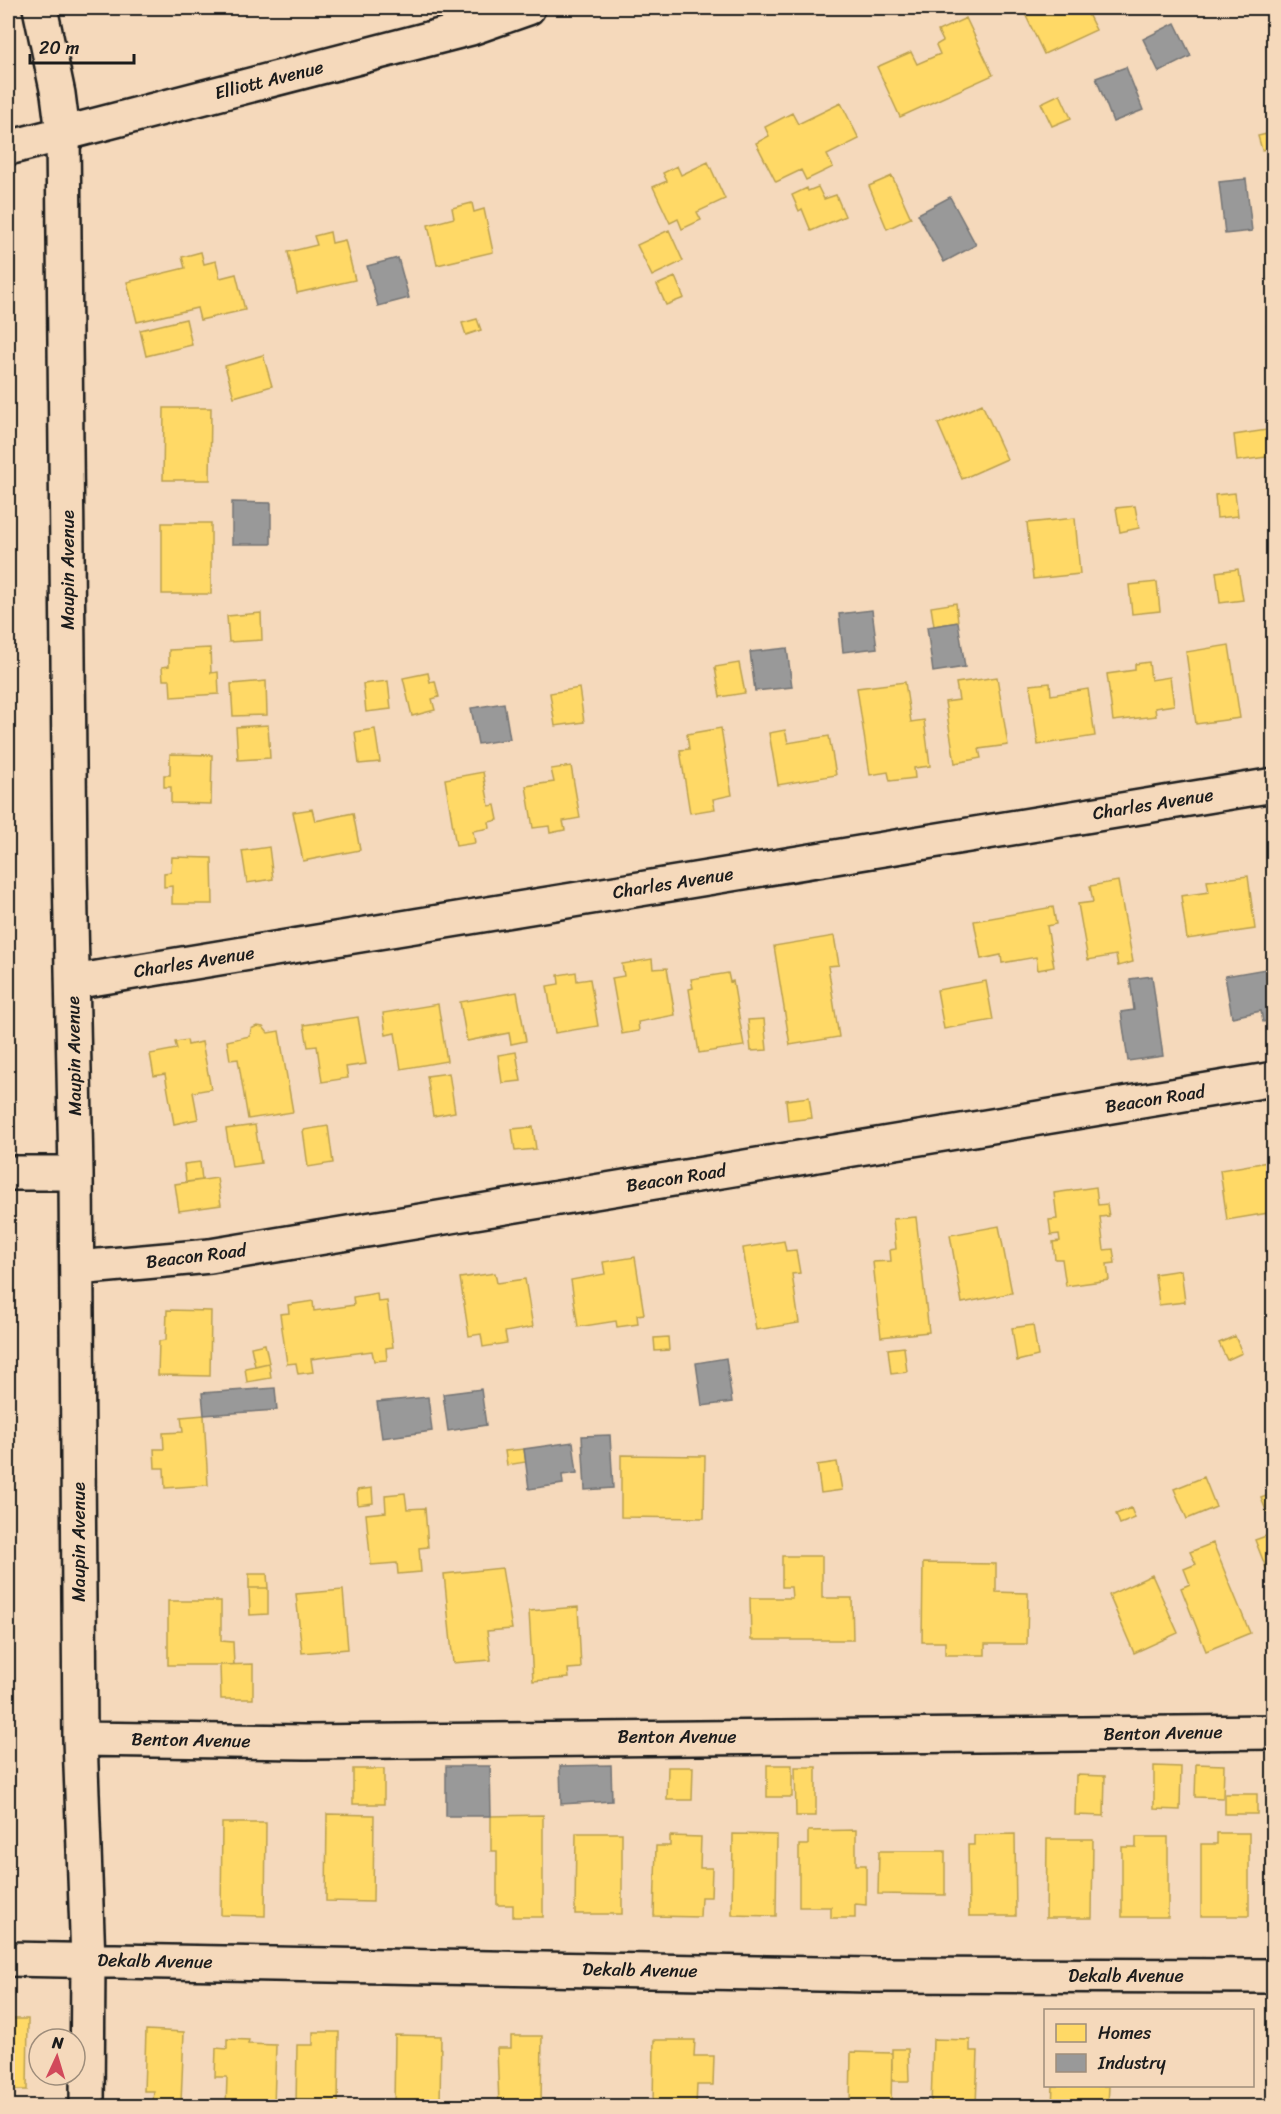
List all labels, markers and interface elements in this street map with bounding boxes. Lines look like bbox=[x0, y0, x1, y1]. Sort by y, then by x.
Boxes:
scale bar bbox=[30, 27, 134, 65]
text: 20 m bbox=[39, 32, 79, 64]
street label: Elliott Avenue bbox=[211, 51, 327, 109]
street label: Maupin Avenue bbox=[52, 510, 84, 630]
street label: Charles Avenue bbox=[1090, 779, 1216, 829]
street label: Charles Avenue bbox=[610, 858, 736, 908]
street label: Charles Avenue bbox=[131, 937, 257, 987]
street label: Maupin Avenue bbox=[57, 996, 91, 1116]
street label: Beacon Road bbox=[1103, 1075, 1209, 1123]
street label: Beacon Road bbox=[624, 1154, 730, 1202]
street label: Beacon Road bbox=[144, 1234, 249, 1278]
street label: Maupin Avenue bbox=[63, 1482, 95, 1602]
street label: Benton Avenue bbox=[1103, 1716, 1223, 1750]
street label: Benton Avenue bbox=[617, 1721, 737, 1753]
street label: Benton Avenue bbox=[131, 1723, 251, 1757]
street label: Dekalb Avenue bbox=[97, 1944, 213, 1978]
street label: Dekalb Avenue bbox=[582, 1953, 698, 1987]
street label: Dekalb Avenue bbox=[1068, 1960, 1184, 1992]
legend bbox=[1044, 2009, 1254, 2087]
text: Homes bbox=[1098, 2017, 1152, 2049]
north arrow bbox=[27, 2027, 87, 2087]
text: N bbox=[50, 2028, 65, 2057]
text: Industry bbox=[1097, 2047, 1167, 2079]

